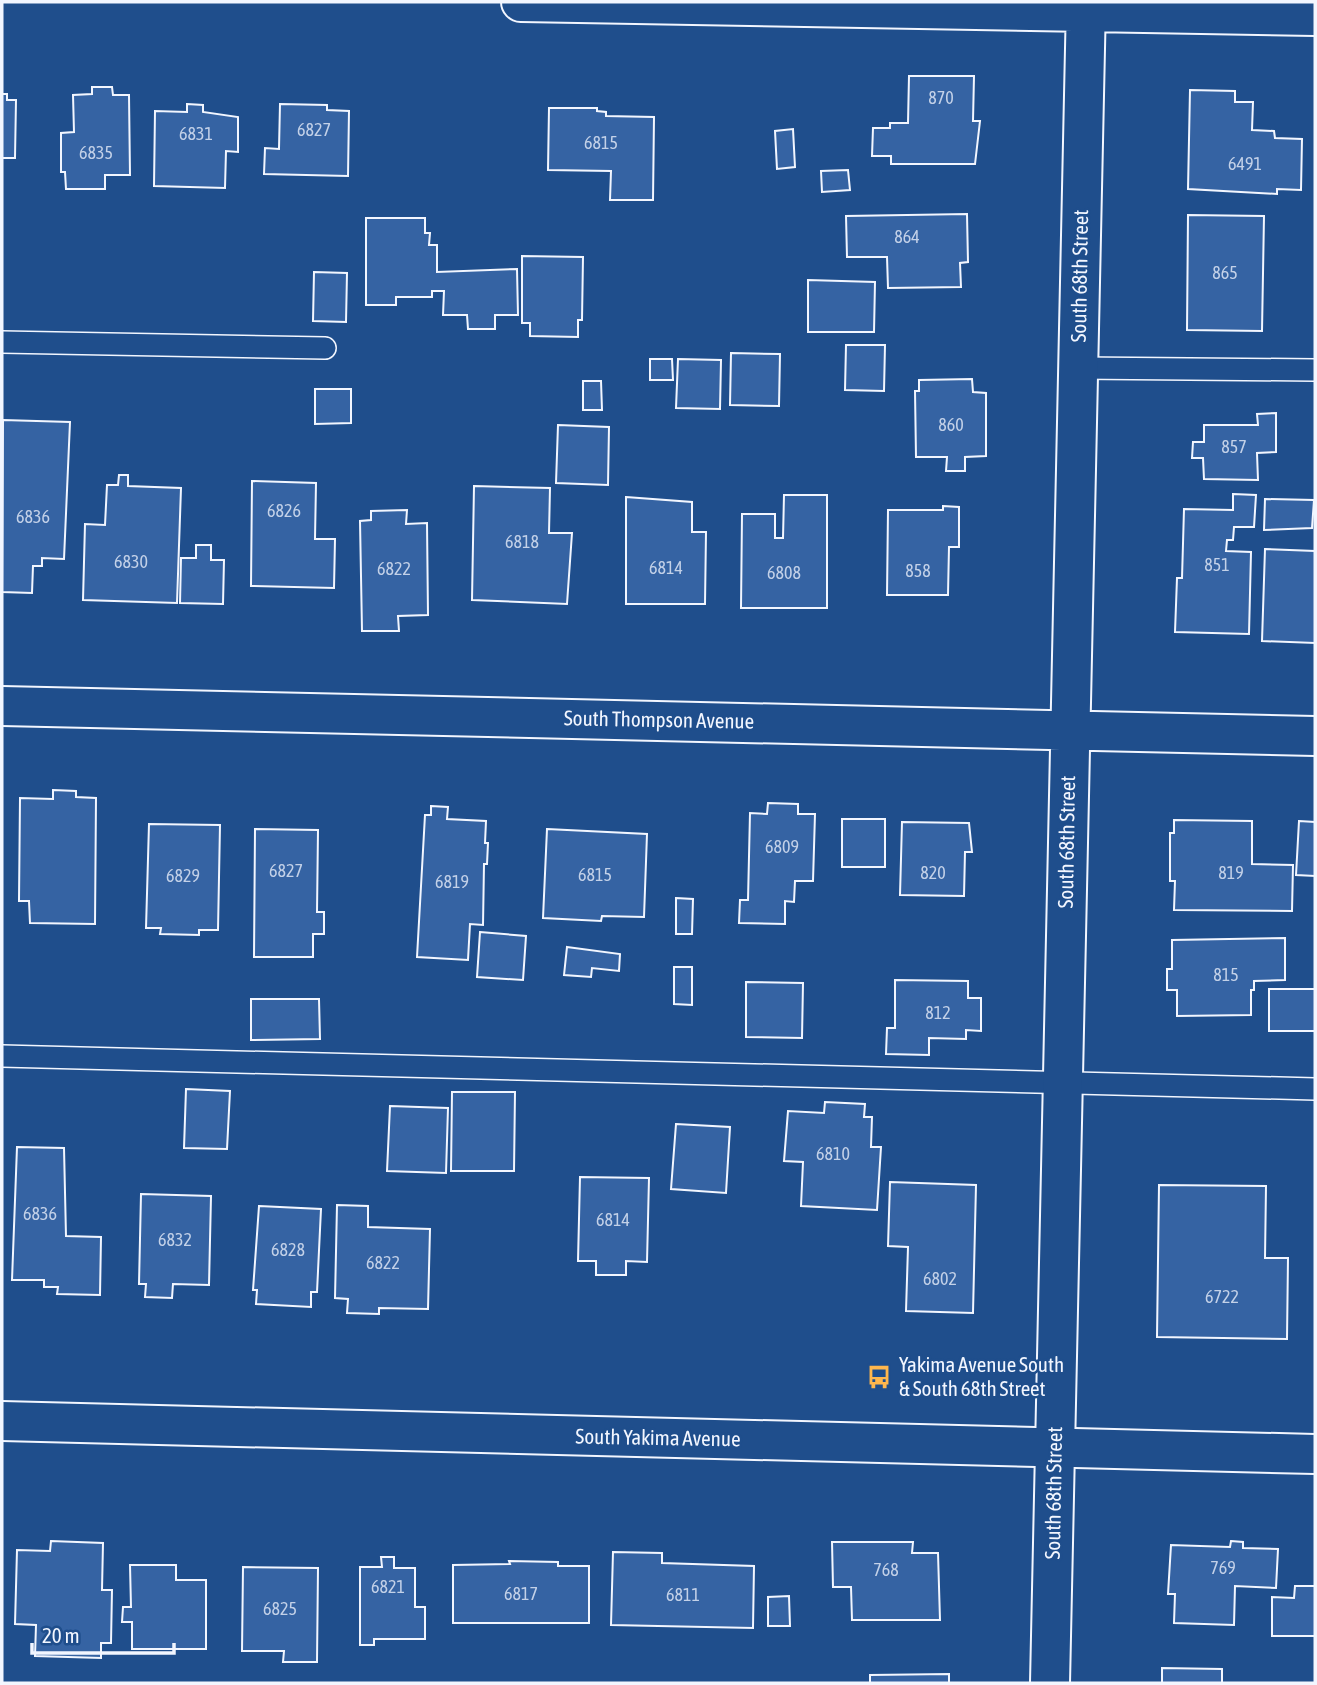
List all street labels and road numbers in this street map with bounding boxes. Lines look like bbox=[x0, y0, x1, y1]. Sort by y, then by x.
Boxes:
street label: South 68th Street bbox=[1066, 209, 1092, 343]
street label: South Thompson Avenue bbox=[564, 705, 754, 733]
street label: South 68th Street bbox=[1053, 775, 1079, 909]
street label: South Yakima Avenue bbox=[575, 1424, 741, 1450]
street label: South 68th Street bbox=[1040, 1426, 1066, 1560]

